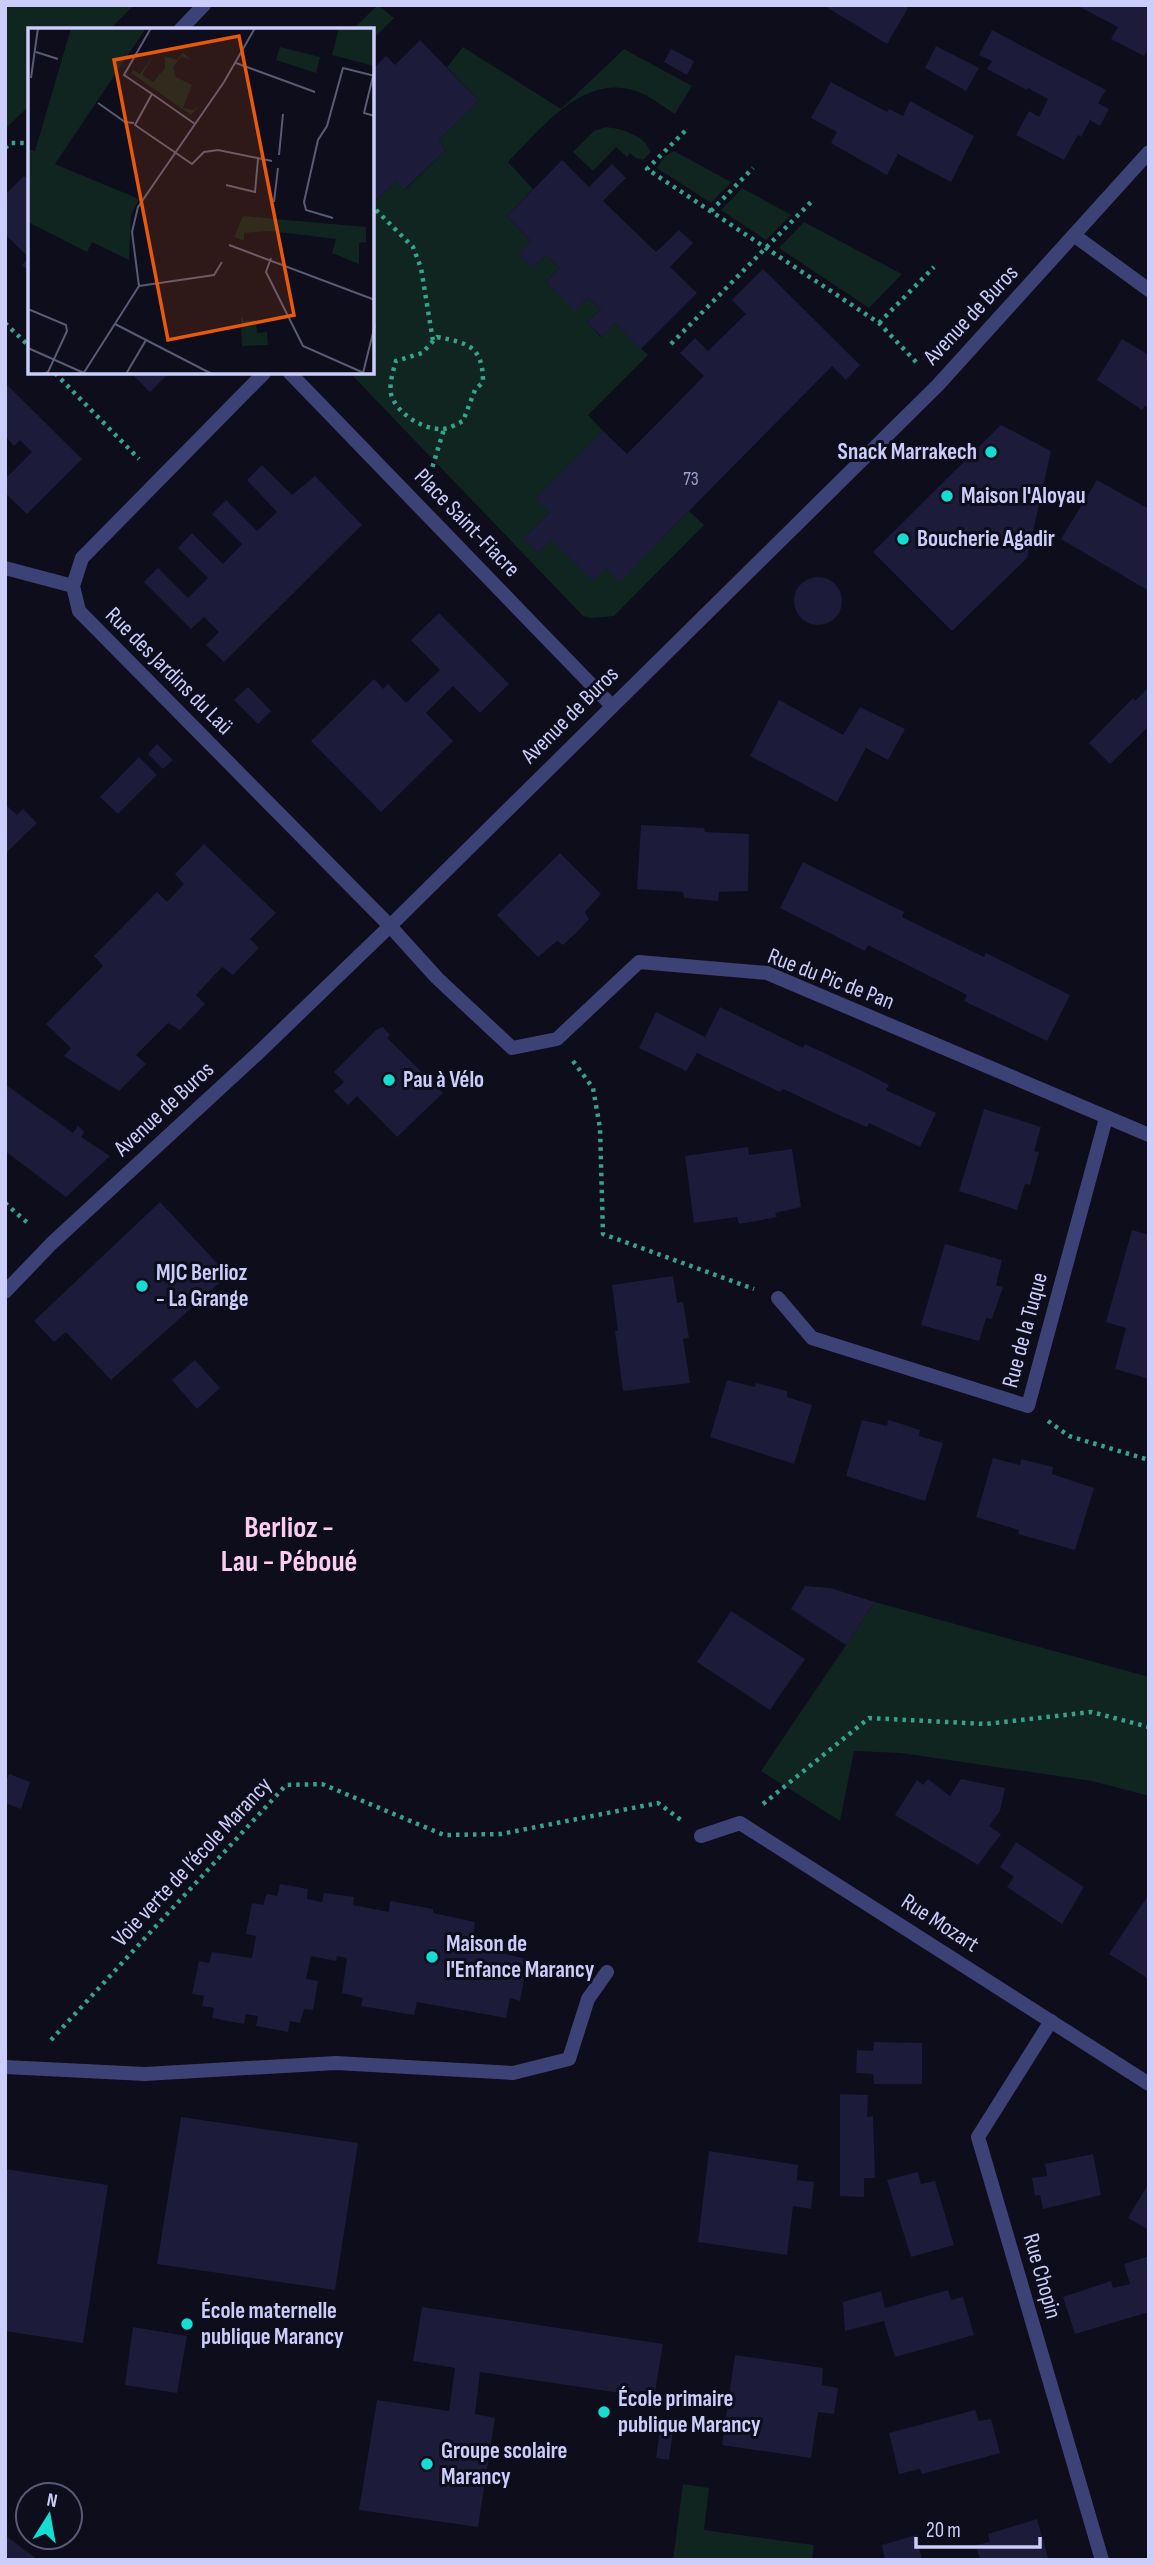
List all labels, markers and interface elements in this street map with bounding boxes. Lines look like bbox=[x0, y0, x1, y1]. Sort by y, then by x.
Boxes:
inset map bbox=[28, 28, 374, 374]
street label: Avenue de Buros bbox=[917, 259, 1024, 371]
place label: Snack Marrakech bbox=[838, 438, 977, 466]
marker: Snack Marrakech bbox=[983, 444, 999, 460]
street label: Place Saint-Fiacre bbox=[408, 463, 526, 583]
house number: 73 bbox=[683, 468, 699, 491]
place label: Maison l'Aloyau bbox=[961, 482, 1085, 510]
marker: Maison l'Aloyau bbox=[939, 488, 955, 504]
place label: Boucherie Agadir bbox=[917, 525, 1055, 553]
marker: Boucherie Agadir bbox=[895, 531, 911, 547]
street label: Rue des Jardins du Laü bbox=[99, 601, 239, 741]
street label: Avenue de Buros bbox=[515, 660, 625, 770]
street label: Rue du Pic de Pan bbox=[764, 942, 898, 1016]
street label: Avenue de Buros bbox=[108, 1056, 220, 1163]
place label: Pau à Vélo bbox=[403, 1066, 484, 1094]
marker: Pau à Vélo bbox=[381, 1072, 397, 1088]
place label: MJC Berlioz - La Grange bbox=[156, 1259, 248, 1313]
street label: Rue de la Tuque bbox=[996, 1269, 1054, 1391]
marker: MJC Berlioz - La Grange bbox=[134, 1278, 150, 1294]
district label: Berlioz - Lau - Péboué bbox=[221, 1510, 357, 1580]
street label: Voie verte de l’école Marancy bbox=[106, 1771, 278, 1952]
street label: Rue Mozart bbox=[896, 1888, 984, 1958]
place label: Maison de l'Enfance Marancy bbox=[446, 1930, 595, 1984]
marker: Maison de l'Enfance Marancy bbox=[424, 1949, 440, 1965]
street label: Rue Chopin bbox=[1017, 2230, 1067, 2322]
place label: École maternelle publique Marancy bbox=[201, 2297, 344, 2351]
marker: École maternelle publique Marancy bbox=[179, 2316, 195, 2332]
place label: École primaire publique Marancy bbox=[618, 2385, 761, 2439]
marker: École primaire publique Marancy bbox=[596, 2404, 612, 2420]
place label: Groupe scolaire Marancy bbox=[441, 2437, 567, 2491]
marker: Groupe scolaire Marancy bbox=[419, 2456, 435, 2472]
north arrow bbox=[14, 2481, 84, 2551]
text: N bbox=[45, 2489, 59, 2513]
scale bar bbox=[916, 2506, 1040, 2550]
text: 20 m bbox=[926, 2518, 961, 2543]

